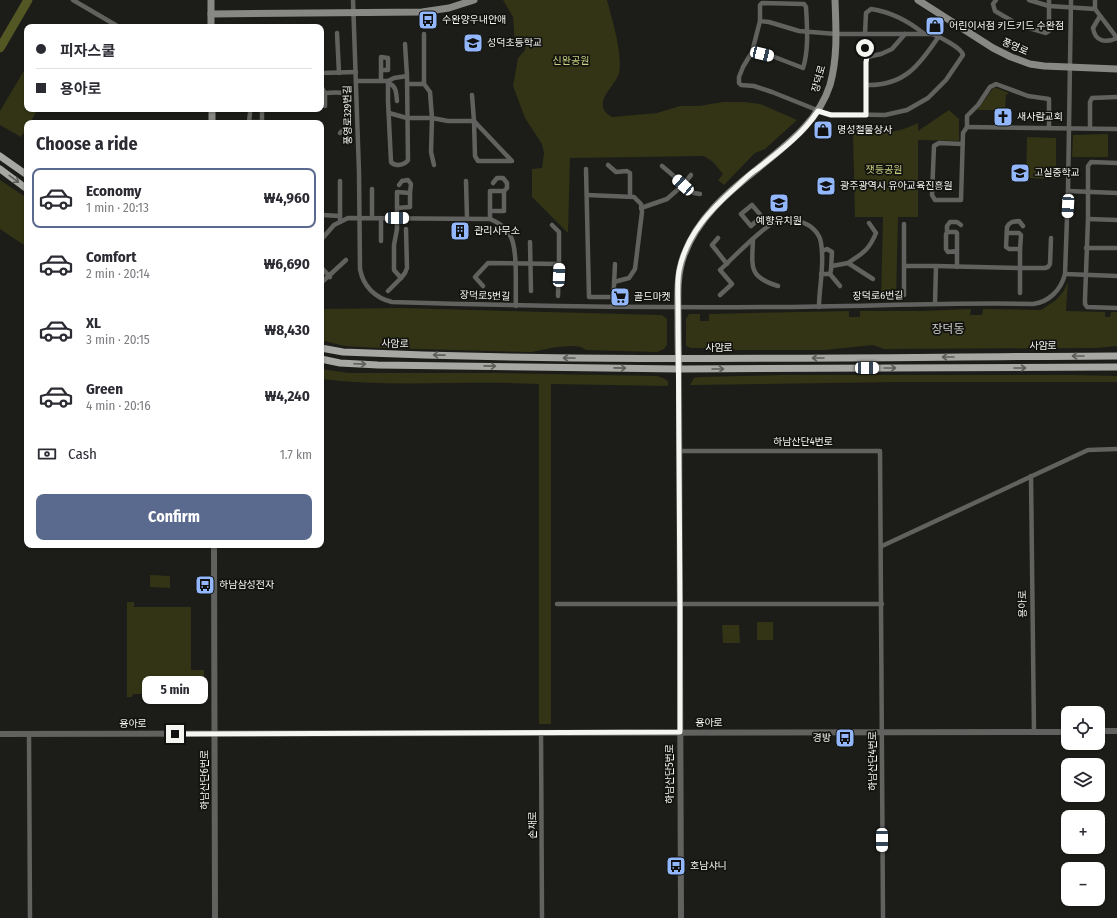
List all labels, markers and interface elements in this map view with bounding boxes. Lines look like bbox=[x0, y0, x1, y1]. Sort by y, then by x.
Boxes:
bus stop icon: 수완양우내안애 bbox=[417, 9, 439, 31]
place label: 수완양우내안애 bbox=[442, 14, 506, 26]
shop icon: 어린이서점 키드키드 수완점 bbox=[924, 15, 946, 37]
place label: 어린이서점 키드키드 수완점 bbox=[949, 20, 1064, 32]
school or university icon: 성덕초등학교 bbox=[462, 32, 484, 54]
street label: 풍영로 bbox=[1000, 36, 1030, 58]
place label: 성덕초등학교 bbox=[487, 37, 542, 49]
route start bbox=[856, 39, 874, 57]
text: 피자스쿨 bbox=[60, 42, 115, 60]
car bbox=[749, 45, 775, 63]
park label: 신완공원 bbox=[553, 55, 589, 67]
street label: 장덕로 bbox=[810, 64, 828, 94]
text: 용아로 bbox=[60, 80, 101, 98]
street label: 풍영로329번길 bbox=[341, 85, 355, 145]
church icon: 새사람교회 bbox=[992, 106, 1014, 128]
place label: 새사람교회 bbox=[1017, 111, 1063, 123]
shop icon: 명성철물상사 bbox=[812, 119, 834, 141]
place label: 명성철물상사 bbox=[837, 124, 893, 136]
text: Choose a ride bbox=[36, 133, 138, 155]
school or university icon: 고실중학교 bbox=[1009, 162, 1031, 184]
park label: 잿등공원 bbox=[866, 164, 902, 176]
place label: 고실중학교 bbox=[1034, 167, 1080, 179]
car bbox=[670, 173, 696, 197]
one-way arrow bbox=[8, 175, 19, 183]
school or university icon: 광주광역시 유아교육진흥원 bbox=[815, 175, 837, 197]
icon: car bbox=[38, 180, 74, 216]
place label: 광주광역시 유아교육진흥원 bbox=[840, 180, 953, 192]
text: Economy bbox=[86, 182, 141, 200]
text: ₩4,960 bbox=[264, 189, 310, 207]
school or university icon: 예향유치원 bbox=[768, 192, 790, 214]
car bbox=[1061, 194, 1075, 218]
text: 1 min · 20:13 bbox=[86, 200, 149, 215]
car bbox=[385, 212, 409, 224]
place label: 예향유치원 bbox=[756, 215, 802, 227]
building icon: 관리사무소 bbox=[449, 220, 471, 242]
place label: 관리사무소 bbox=[474, 225, 520, 237]
icon: car bbox=[38, 246, 74, 282]
text: Comfort bbox=[86, 248, 137, 266]
text: ₩6,690 bbox=[264, 255, 310, 273]
car bbox=[553, 263, 565, 287]
text: 2 min · 20:14 bbox=[86, 266, 150, 281]
supermarket icon: 골드마켓 bbox=[609, 286, 631, 308]
street label: 장덕로5번길 bbox=[460, 289, 510, 303]
street label: 장덕로6번길 bbox=[852, 290, 904, 302]
place label: 골드마켓 bbox=[634, 291, 671, 303]
icon: car bbox=[38, 312, 74, 348]
text: XL bbox=[86, 314, 101, 332]
text: ₩8,430 bbox=[265, 321, 310, 339]
district label: 장덕동 bbox=[931, 322, 965, 336]
text: 3 min · 20:15 bbox=[86, 332, 150, 347]
street label: 사암로 bbox=[381, 338, 409, 350]
street label: 사암로 bbox=[1029, 340, 1057, 352]
street label: 사암로 bbox=[705, 342, 733, 354]
one-way arrow bbox=[433, 351, 446, 358]
one-way arrow bbox=[1072, 352, 1085, 360]
one-way arrow bbox=[942, 353, 955, 361]
one-way arrow bbox=[563, 354, 576, 362]
one-way arrow bbox=[812, 354, 825, 362]
one-way arrow bbox=[353, 360, 366, 368]
one-way arrow bbox=[483, 362, 496, 370]
car bbox=[855, 362, 879, 374]
one-way arrow bbox=[613, 364, 626, 372]
one-way arrow bbox=[883, 364, 896, 372]
one-way arrow bbox=[1013, 364, 1026, 372]
one-way arrow bbox=[711, 365, 724, 373]
icon: car bbox=[38, 378, 74, 414]
text: Green bbox=[86, 380, 123, 398]
text: ₩4,240 bbox=[265, 387, 310, 405]
text: 4 min · 20:16 bbox=[86, 398, 151, 413]
street label: 하남산단4번로 bbox=[773, 436, 833, 448]
icon: cash bbox=[36, 443, 58, 465]
text: Cash bbox=[68, 445, 97, 463]
text: 1.7 km bbox=[280, 447, 312, 462]
button: Confirm bbox=[36, 494, 312, 540]
bus stop icon: 하남삼성전자 bbox=[194, 574, 216, 596]
place label: 하남삼성전자 bbox=[219, 579, 275, 591]
street label: 용아로 bbox=[1017, 590, 1029, 618]
callout: 5 min bbox=[142, 676, 208, 704]
text: 5 min bbox=[160, 682, 190, 697]
map controls bbox=[1061, 706, 1105, 906]
button: locate bbox=[1061, 706, 1105, 750]
street label: 용아로 bbox=[695, 717, 723, 729]
street label: 용아로 bbox=[119, 718, 147, 730]
route end bbox=[166, 725, 184, 743]
bus stop icon: 경방 bbox=[834, 727, 856, 749]
street label: 하남산단4번로 bbox=[867, 731, 879, 791]
place label: 경방 bbox=[813, 732, 831, 744]
street label: 하남산단5번로 bbox=[664, 744, 676, 804]
street label: 하남산단6번로 bbox=[199, 750, 211, 810]
button: layers bbox=[1061, 758, 1105, 802]
button: + bbox=[1061, 810, 1105, 854]
street label: 손재로 bbox=[527, 811, 539, 839]
car bbox=[876, 828, 888, 852]
bus stop icon: 호남샤니 bbox=[665, 855, 687, 877]
place label: 호남샤니 bbox=[690, 860, 727, 872]
button: − bbox=[1061, 862, 1105, 906]

